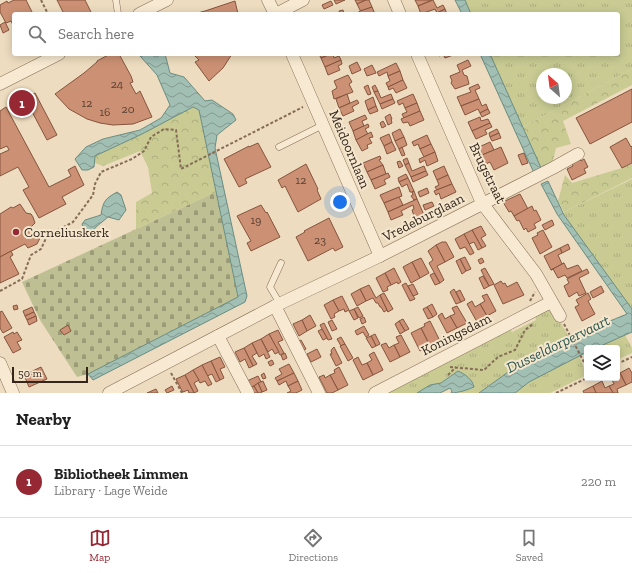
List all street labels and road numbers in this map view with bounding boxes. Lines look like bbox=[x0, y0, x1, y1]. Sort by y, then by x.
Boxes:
street label: Meidoornlaan bbox=[325, 107, 374, 191]
street label: Brugstraat bbox=[465, 140, 510, 207]
street label: Vredeburglaan bbox=[379, 190, 467, 246]
street label: Koningsdam bbox=[418, 310, 494, 359]

